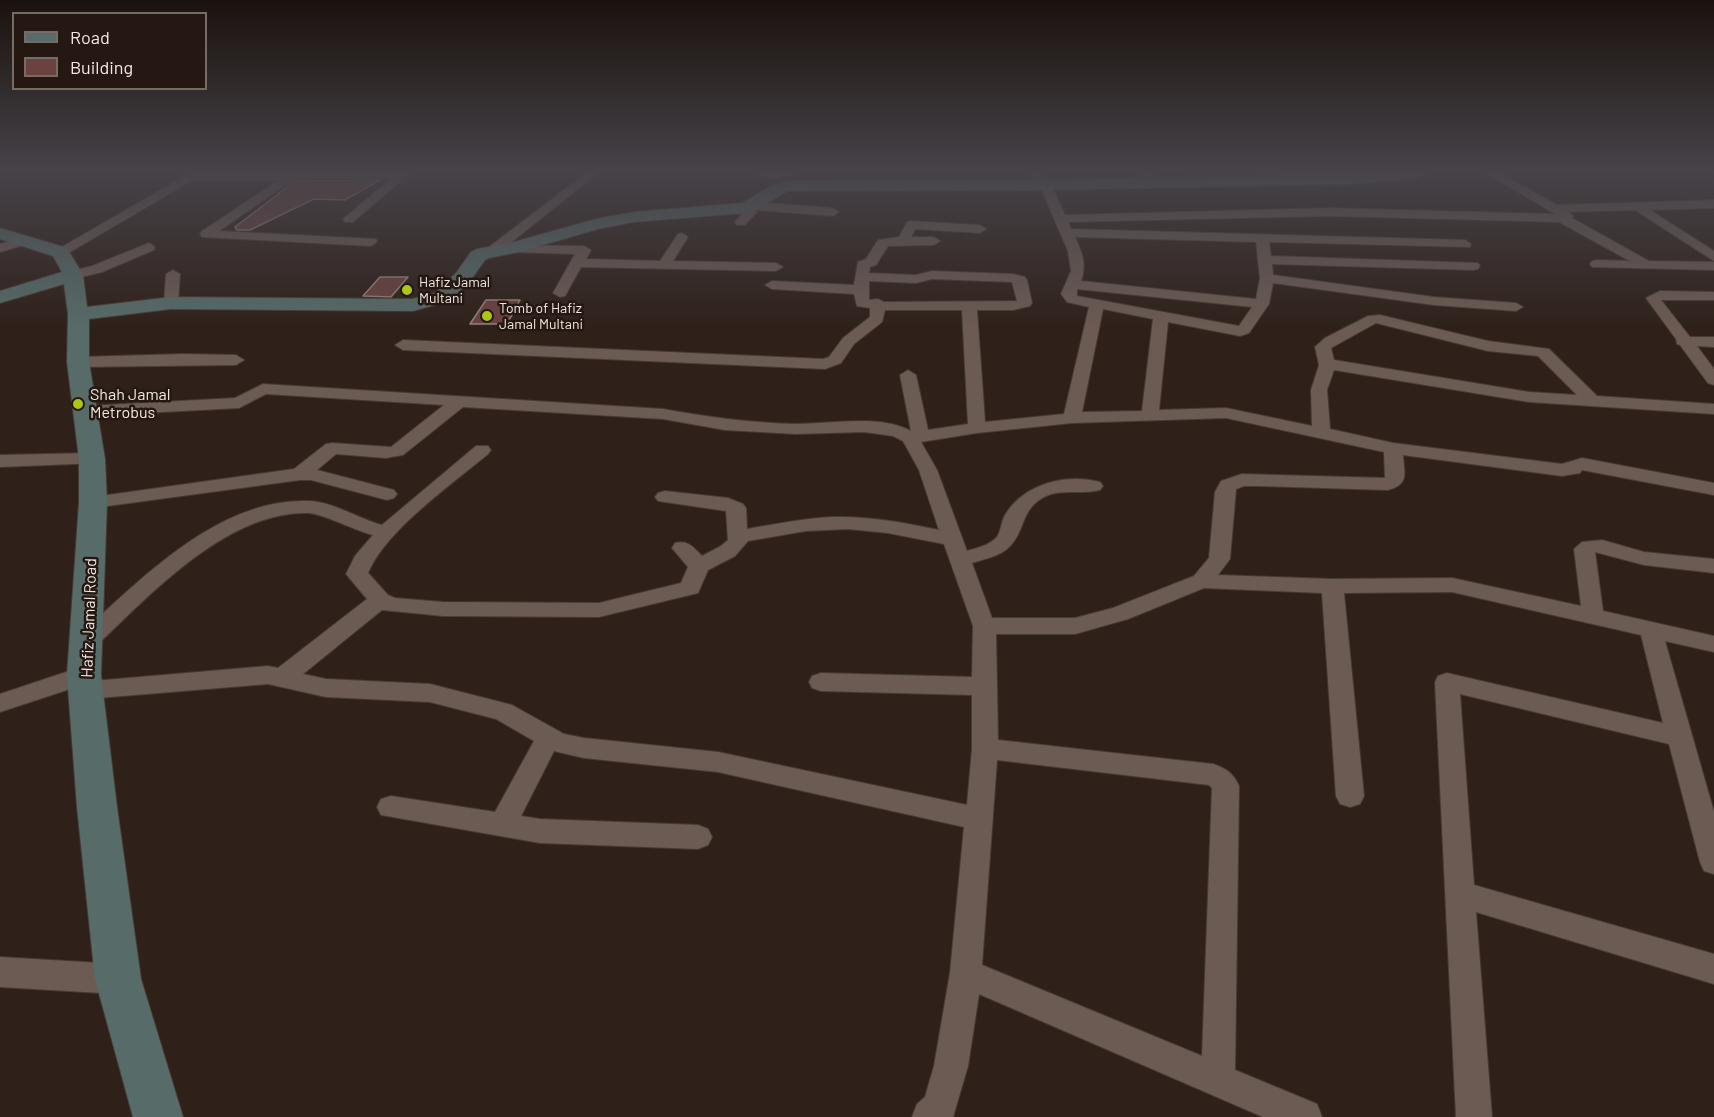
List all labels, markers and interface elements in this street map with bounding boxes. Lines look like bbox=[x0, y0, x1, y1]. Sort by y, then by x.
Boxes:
legend bbox=[12, 12, 207, 90]
text: Road bbox=[70, 26, 110, 48]
text: Building bbox=[70, 56, 133, 78]
place label: Hafiz Jamal Multani bbox=[419, 274, 490, 306]
marker: Hafiz Jamal Multani bbox=[400, 283, 414, 297]
place label: Tomb of Hafiz Jamal Multani bbox=[499, 300, 583, 332]
marker: Tomb of Hafiz Jamal Multani bbox=[480, 309, 494, 323]
place label: Shah Jamal Metrobus bbox=[90, 385, 170, 423]
marker: Shah Jamal Metrobus bbox=[71, 397, 85, 411]
street label: Hafiz Jamal Road bbox=[77, 558, 101, 678]

